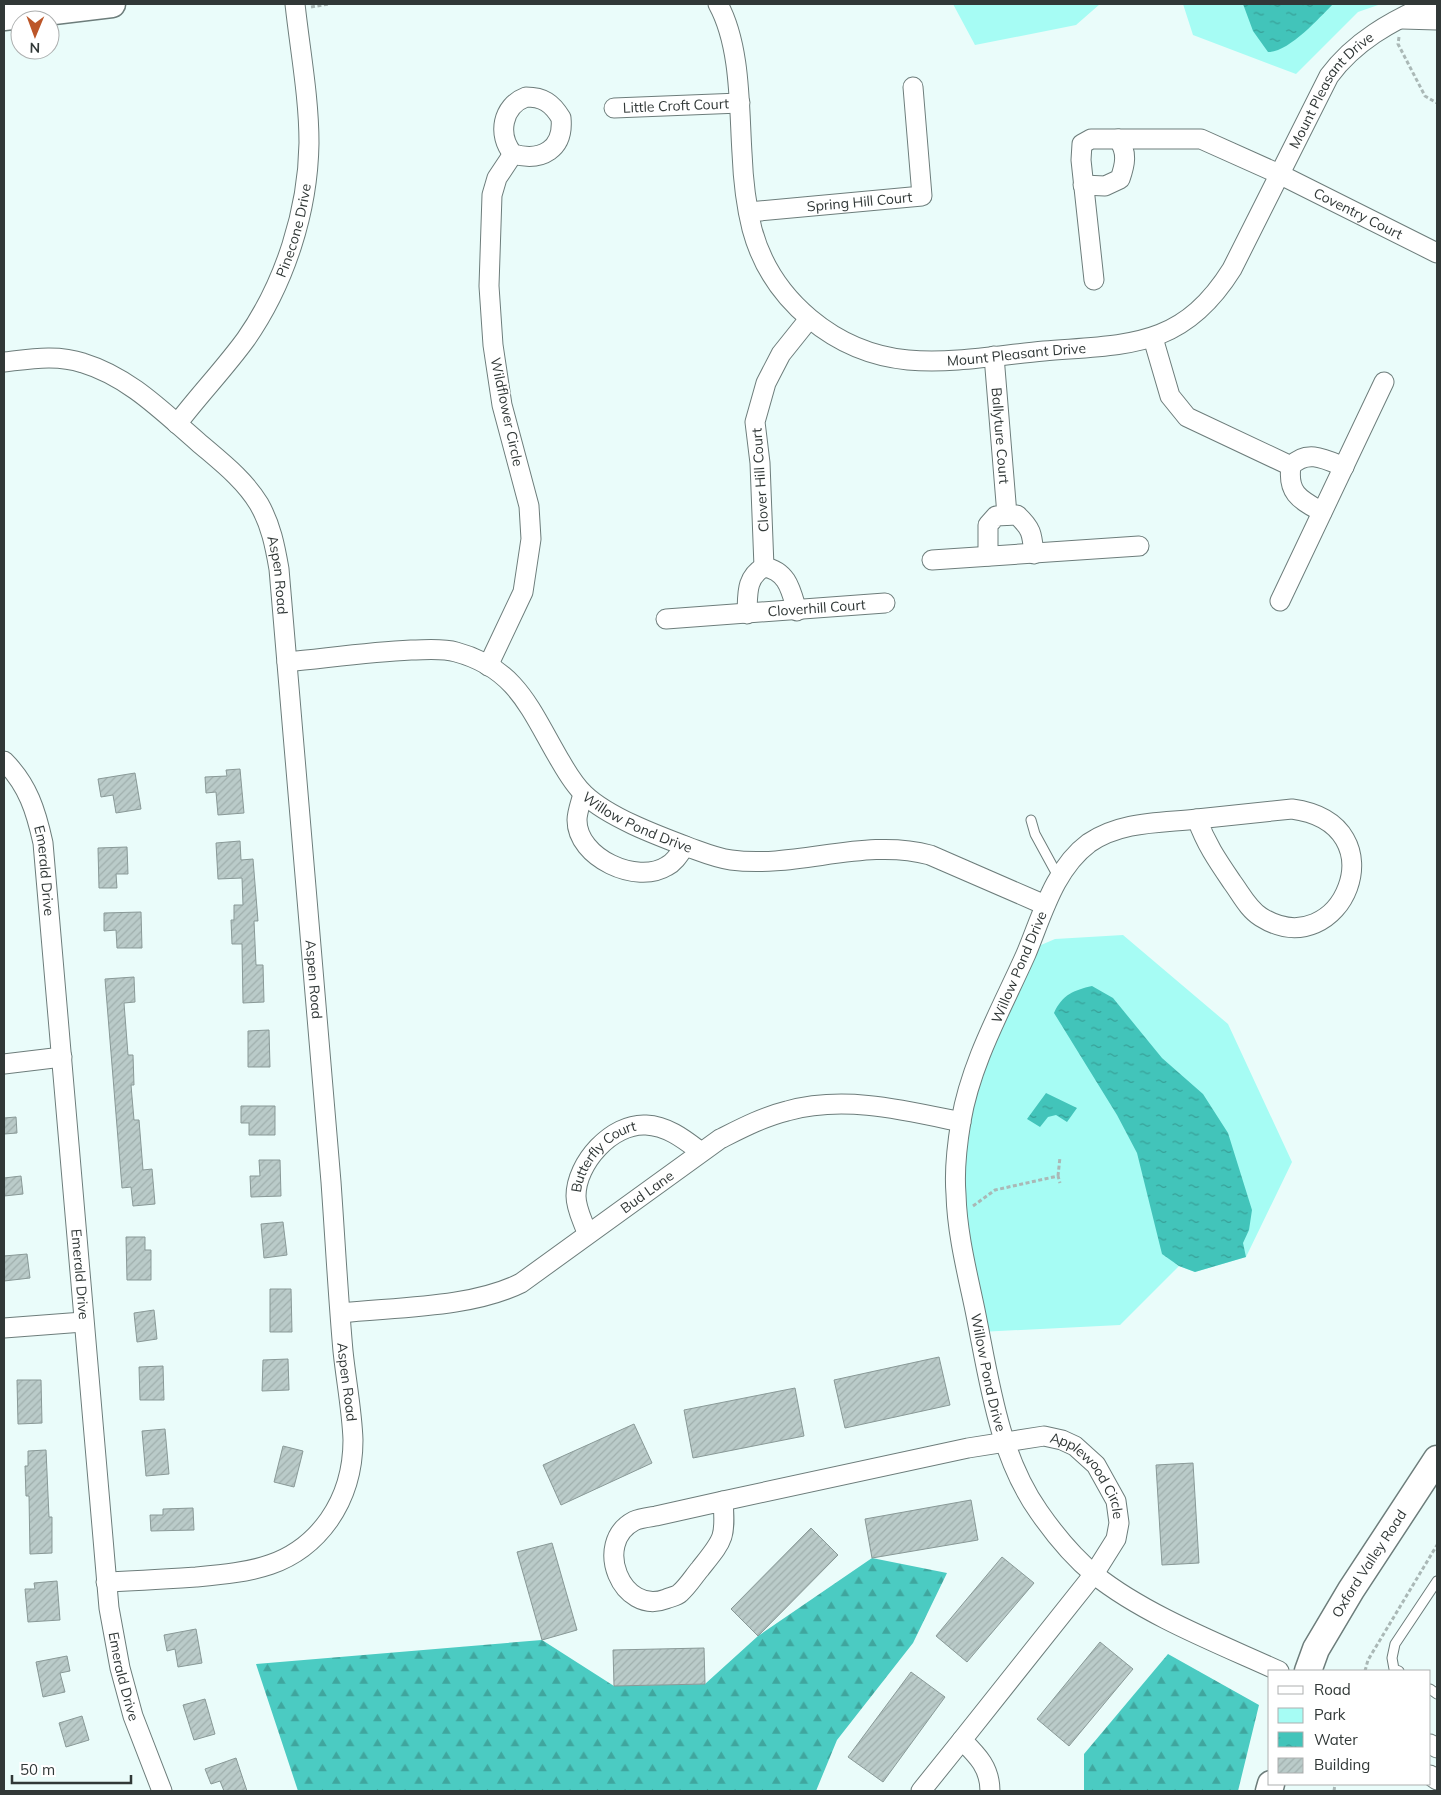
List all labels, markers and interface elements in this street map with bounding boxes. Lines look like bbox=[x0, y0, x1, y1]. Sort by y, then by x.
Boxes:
north arrow bbox=[10, 10, 60, 60]
street label: Mount Pleasant Drive bbox=[1285, 28, 1377, 152]
text: N bbox=[29, 39, 40, 57]
street label: Little Croft Court bbox=[623, 94, 729, 117]
street label: Pinecone Drive bbox=[272, 183, 315, 280]
street label: Coventry Court bbox=[1311, 184, 1406, 243]
street label: Spring Hill Court bbox=[806, 188, 913, 216]
street label: Mount Pleasant Drive bbox=[946, 339, 1087, 370]
street label: Wildflower Circle bbox=[487, 356, 527, 468]
street label: Ballyture Court bbox=[988, 387, 1013, 485]
street label: Clover Hill Court bbox=[747, 427, 773, 533]
street label: Aspen Road bbox=[263, 534, 292, 615]
street label: Cloverhill Court bbox=[767, 595, 866, 621]
street label: Willow Pond Drive bbox=[579, 788, 695, 857]
street label: Emerald Drive bbox=[30, 823, 58, 917]
street label: Willow Pond Drive bbox=[987, 908, 1051, 1026]
street label: Aspen Road bbox=[302, 939, 326, 1020]
street label: Butterfly Court bbox=[567, 1117, 638, 1194]
street label: Bud Lane bbox=[617, 1167, 677, 1217]
street label: Emerald Drive bbox=[67, 1228, 93, 1320]
street label: Willow Pond Drive bbox=[967, 1312, 1010, 1434]
street label: Aspen Road bbox=[333, 1342, 361, 1422]
street label: Applewood Circle bbox=[1048, 1429, 1127, 1520]
street label: Oxford Valley Road bbox=[1328, 1506, 1410, 1621]
street label: Emerald Drive bbox=[105, 1630, 143, 1724]
legend bbox=[1268, 1670, 1431, 1785]
text: Road bbox=[1314, 1680, 1351, 1699]
text: Park bbox=[1314, 1705, 1346, 1724]
text: Water bbox=[1314, 1730, 1358, 1749]
scale bar bbox=[12, 1752, 131, 1784]
text: Building bbox=[1314, 1755, 1370, 1774]
text: 50 m bbox=[20, 1760, 55, 1779]

